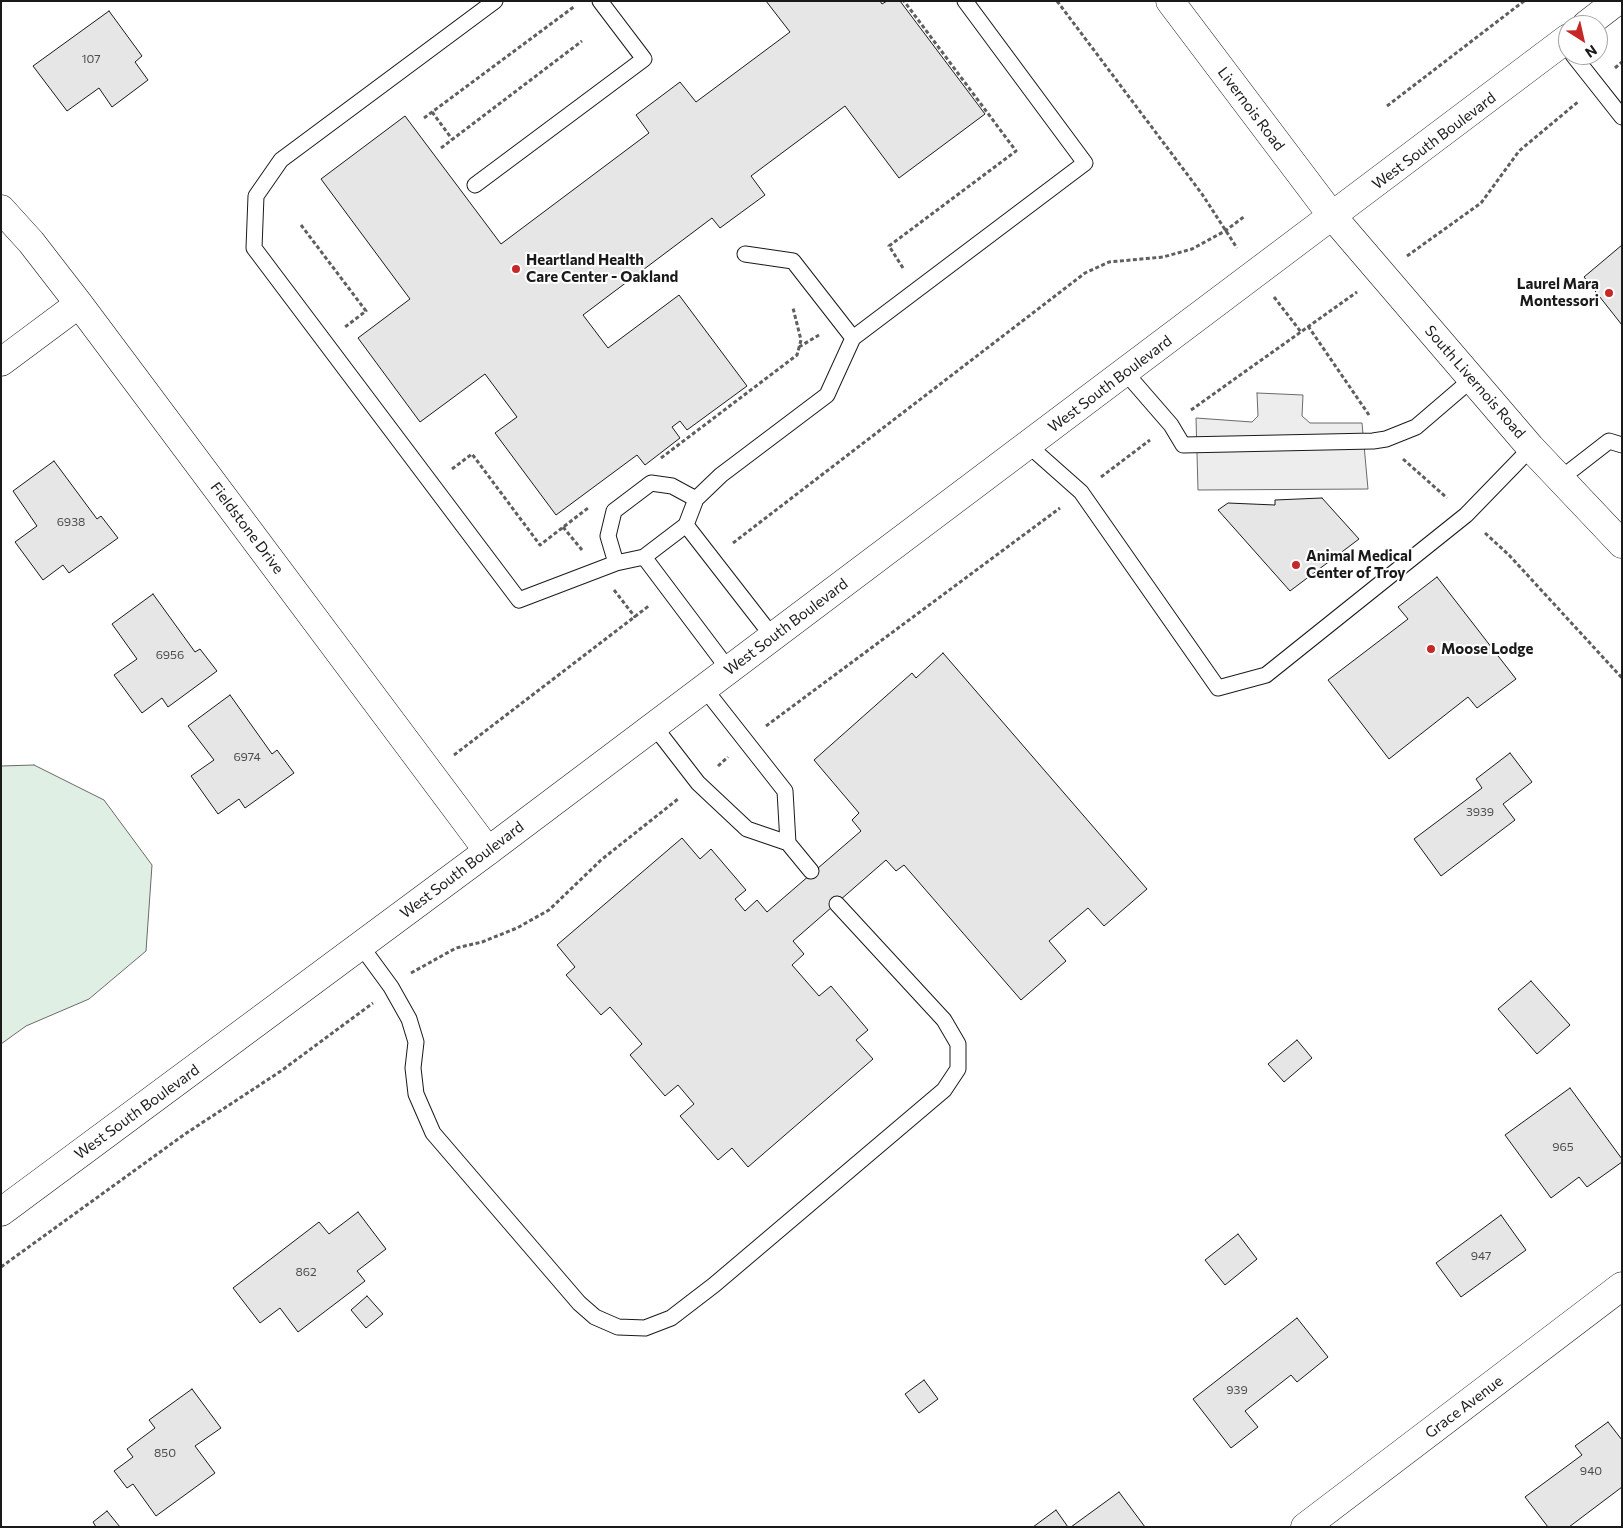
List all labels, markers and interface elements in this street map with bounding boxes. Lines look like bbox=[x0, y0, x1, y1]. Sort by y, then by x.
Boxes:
north arrow bbox=[1558, 15, 1608, 65]
text: N bbox=[1582, 42, 1600, 62]
house number: 107 bbox=[81, 52, 101, 66]
street label: Livernois Road bbox=[1214, 64, 1288, 154]
street label: West South Boulevard bbox=[1369, 89, 1499, 193]
place label: Heartland Health Care Center - Oakland bbox=[526, 251, 678, 286]
marker: Heartland Health Care Center - Oakland bbox=[510, 263, 522, 275]
place label: Laurel Mara Montessori bbox=[1517, 275, 1599, 310]
marker: Laurel Mara Montessori bbox=[1603, 287, 1615, 299]
street label: South Livernois Road bbox=[1421, 322, 1529, 442]
street label: West South Boulevard bbox=[1045, 332, 1175, 436]
street label: Fieldstone Drive bbox=[207, 479, 287, 577]
house number: 6938 bbox=[57, 515, 85, 529]
place label: Animal Medical Center of Troy bbox=[1306, 547, 1412, 582]
marker: Animal Medical Center of Troy bbox=[1290, 559, 1302, 571]
street label: West South Boulevard bbox=[721, 575, 851, 679]
place label: Moose Lodge bbox=[1441, 640, 1533, 658]
marker: Moose Lodge bbox=[1425, 643, 1437, 655]
house number: 6956 bbox=[156, 648, 184, 662]
house number: 6974 bbox=[233, 750, 261, 764]
house number: 3939 bbox=[1466, 805, 1494, 819]
street label: West South Boulevard bbox=[397, 818, 527, 922]
street label: West South Boulevard bbox=[71, 1061, 203, 1163]
house number: 965 bbox=[1552, 1140, 1574, 1154]
house number: 947 bbox=[1471, 1249, 1491, 1263]
house number: 862 bbox=[295, 1265, 317, 1279]
street label: Grace Avenue bbox=[1421, 1372, 1507, 1442]
house number: 939 bbox=[1226, 1383, 1248, 1397]
house number: 850 bbox=[154, 1446, 176, 1460]
house number: 940 bbox=[1580, 1464, 1602, 1478]

